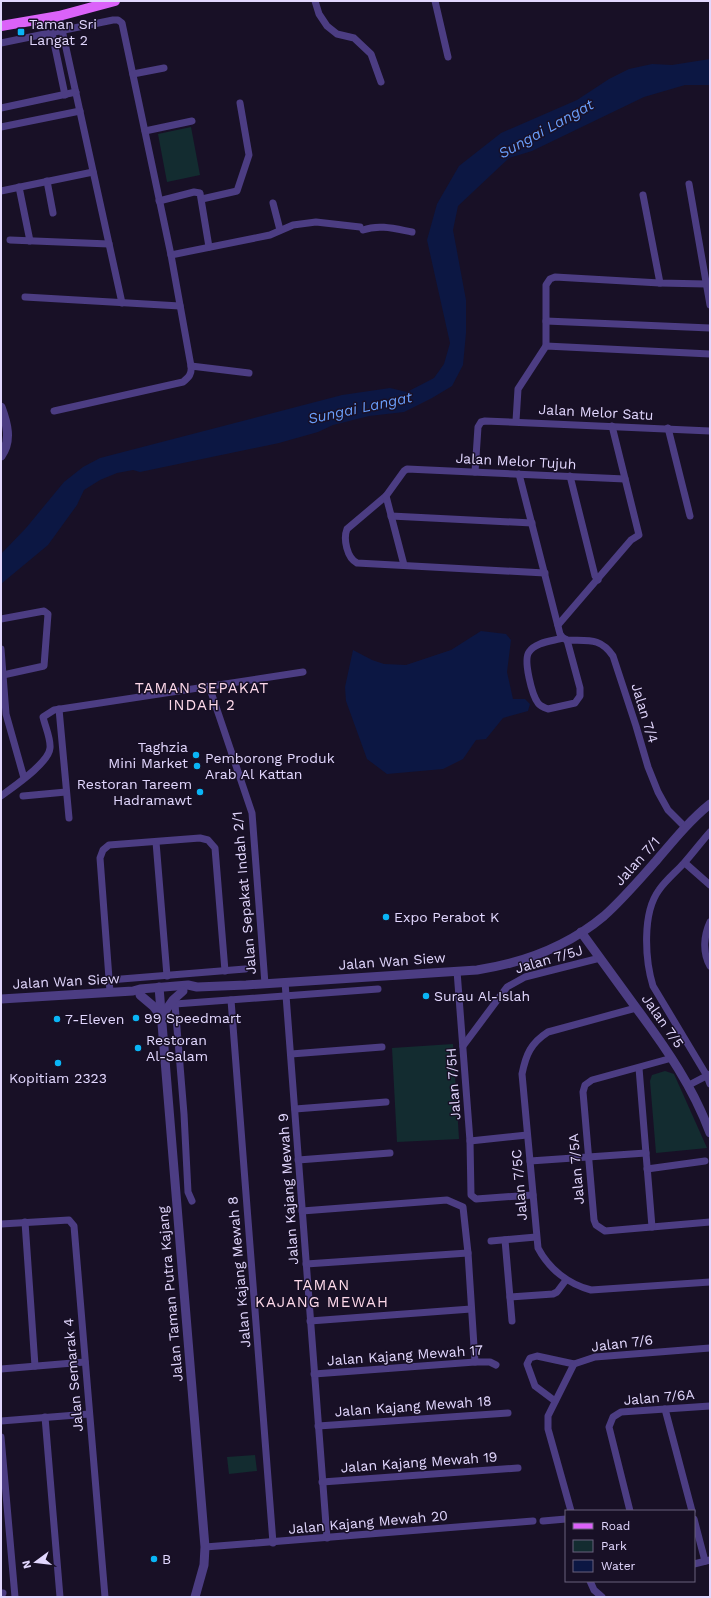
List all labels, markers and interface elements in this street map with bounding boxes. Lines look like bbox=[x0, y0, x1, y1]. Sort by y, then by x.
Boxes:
place label: Taman Sri Langat 2 bbox=[29, 16, 97, 48]
marker: Taman Sri Langat 2 bbox=[16, 27, 26, 37]
water label: Sungai Langat bbox=[495, 95, 598, 163]
water label: Sungai Langat bbox=[306, 388, 415, 428]
street label: Jalan Melor Satu bbox=[538, 401, 654, 423]
street label: Jalan Melor Tujuh bbox=[455, 450, 577, 472]
district label: TAMAN SEPAKAT INDAH 2 bbox=[135, 679, 269, 714]
street label: Jalan 7/4 bbox=[628, 681, 662, 745]
place label: Taghzia Mini Market bbox=[108, 739, 188, 771]
marker: Taghzia Mini Market bbox=[191, 750, 201, 760]
place label: Pemborong Produk Arab Al Kattan bbox=[205, 750, 335, 782]
marker: Pemborong Produk Arab Al Kattan bbox=[192, 761, 202, 771]
place label: Restoran Tareem Hadramawt bbox=[77, 776, 192, 808]
marker: Restoran Tareem Hadramawt bbox=[195, 787, 205, 797]
street label: Jalan Sepakat Indah 2/1 bbox=[229, 811, 259, 975]
street label: Jalan 7/1 bbox=[611, 834, 663, 888]
place label: Expo Perabot K bbox=[394, 909, 499, 925]
marker: Expo Perabot K bbox=[381, 912, 391, 922]
street label: Jalan 7/5J bbox=[513, 942, 585, 976]
street label: Jalan Wan Siew bbox=[338, 949, 446, 973]
street label: Jalan Wan Siew bbox=[12, 970, 120, 992]
place label: Surau Al-Islah bbox=[434, 988, 530, 1004]
marker: Surau Al-Islah bbox=[421, 991, 431, 1001]
street label: Jalan 7/5 bbox=[639, 991, 687, 1051]
place label: 99 Speedmart bbox=[144, 1010, 241, 1026]
place label: 7-Eleven bbox=[65, 1011, 124, 1027]
marker: 99 Speedmart bbox=[131, 1013, 141, 1023]
marker: 7-Eleven bbox=[52, 1014, 62, 1024]
place label: Restoran Al-Salam bbox=[146, 1032, 208, 1064]
marker: Restoran Al-Salam bbox=[133, 1043, 143, 1053]
street label: Jalan 7/5H bbox=[442, 1047, 464, 1121]
marker: Kopitiam 2323 bbox=[53, 1058, 63, 1068]
place label: Kopitiam 2323 bbox=[9, 1070, 107, 1086]
street label: Jalan Kajang Mewah 9 bbox=[275, 1113, 301, 1265]
street label: Jalan 7/5A bbox=[565, 1133, 587, 1205]
street label: Jalan 7/5C bbox=[508, 1149, 530, 1221]
street label: Jalan Kajang Mewah 8 bbox=[224, 1196, 254, 1348]
street label: Jalan Taman Putra Kajang bbox=[154, 1205, 186, 1382]
district label: TAMAN KAJANG MEWAH bbox=[255, 1276, 389, 1311]
street label: Jalan Semarak 4 bbox=[60, 1318, 86, 1432]
street label: Jalan 7/6 bbox=[590, 1331, 654, 1355]
street label: Jalan Kajang Mewah 17 bbox=[326, 1342, 484, 1368]
street label: Jalan 7/6A bbox=[623, 1386, 695, 1408]
street label: Jalan Kajang Mewah 18 bbox=[334, 1393, 492, 1419]
street label: Jalan Kajang Mewah 19 bbox=[340, 1449, 498, 1475]
street label: Jalan Kajang Mewah 20 bbox=[287, 1507, 449, 1537]
legend bbox=[565, 1510, 695, 1582]
text: Road bbox=[601, 1519, 630, 1533]
text: Park bbox=[601, 1539, 627, 1553]
north arrow bbox=[16, 1542, 56, 1582]
place label: B bbox=[162, 1551, 171, 1567]
marker: B bbox=[149, 1554, 159, 1564]
text: N bbox=[19, 1559, 34, 1570]
text: Water bbox=[601, 1559, 636, 1573]

